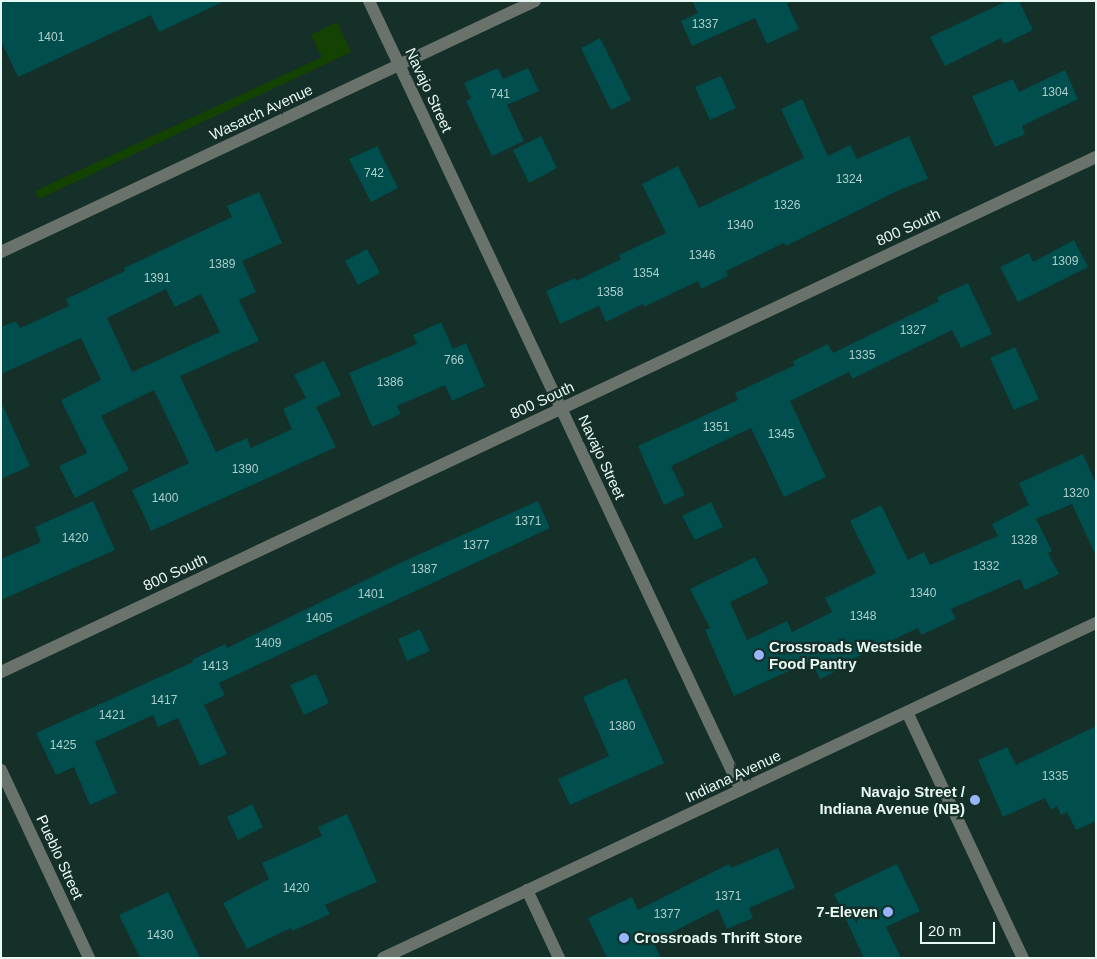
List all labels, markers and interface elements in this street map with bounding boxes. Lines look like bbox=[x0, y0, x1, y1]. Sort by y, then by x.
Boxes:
house number: 1337 bbox=[692, 18, 718, 32]
house number: 1401 bbox=[38, 31, 64, 45]
street label: Navajo Street bbox=[402, 45, 456, 135]
street label: Wasatch Avenue bbox=[206, 80, 316, 144]
house number: 1304 bbox=[1042, 86, 1068, 100]
house number: 741 bbox=[490, 88, 510, 102]
house number: 742 bbox=[364, 167, 384, 181]
house number: 1324 bbox=[836, 173, 862, 187]
house number: 1326 bbox=[774, 199, 800, 213]
street label: 800 South bbox=[873, 204, 943, 250]
house number: 1340 bbox=[727, 219, 753, 233]
house number: 1346 bbox=[689, 249, 715, 263]
house number: 1309 bbox=[1052, 255, 1078, 269]
house number: 1389 bbox=[209, 258, 235, 272]
house number: 1354 bbox=[633, 267, 659, 281]
house number: 1391 bbox=[144, 272, 170, 286]
house number: 1358 bbox=[597, 286, 623, 300]
house number: 1327 bbox=[900, 324, 926, 338]
house number: 1335 bbox=[849, 349, 875, 363]
house number: 766 bbox=[444, 354, 464, 368]
house number: 1386 bbox=[377, 376, 403, 390]
street label: 800 South bbox=[507, 377, 577, 423]
street label: Navajo Street bbox=[575, 412, 629, 502]
house number: 1351 bbox=[703, 421, 729, 435]
house number: 1345 bbox=[768, 428, 794, 442]
house number: 1390 bbox=[232, 463, 258, 477]
house number: 1320 bbox=[1063, 487, 1089, 501]
house number: 1400 bbox=[152, 492, 178, 506]
house number: 1371 bbox=[515, 515, 541, 529]
house number: 1420 bbox=[62, 532, 88, 546]
house number: 1328 bbox=[1011, 534, 1037, 548]
house number: 1377 bbox=[463, 539, 489, 553]
street label: 800 South bbox=[140, 549, 210, 595]
house number: 1332 bbox=[973, 560, 999, 574]
house number: 1387 bbox=[411, 563, 437, 577]
house number: 1340 bbox=[910, 587, 936, 601]
house number: 1401 bbox=[358, 588, 384, 602]
house number: 1348 bbox=[850, 610, 876, 624]
house number: 1405 bbox=[306, 612, 332, 626]
house number: 1409 bbox=[255, 637, 281, 651]
place label: Crossroads Westside Food Pantry bbox=[769, 637, 922, 672]
marker: Crossroads Westside Food Pantry bbox=[753, 649, 765, 661]
house number: 1413 bbox=[202, 660, 228, 674]
house number: 1417 bbox=[151, 694, 177, 708]
house number: 1421 bbox=[99, 709, 125, 723]
house number: 1380 bbox=[609, 720, 635, 734]
house number: 1425 bbox=[50, 739, 76, 753]
street label: Indiana Avenue bbox=[682, 746, 784, 806]
house number: 1335 bbox=[1042, 770, 1068, 784]
place label: Navajo Street / Indiana Avenue (NB) bbox=[819, 782, 965, 817]
marker: Navajo Street / Indiana Avenue (NB) bbox=[969, 794, 981, 806]
street label: Pueblo Street bbox=[33, 812, 87, 902]
house number: 1420 bbox=[283, 882, 309, 896]
house number: 1371 bbox=[715, 890, 741, 904]
place label: 7-Eleven bbox=[816, 903, 878, 921]
marker: 7-Eleven bbox=[882, 906, 894, 918]
house number: 1377 bbox=[654, 908, 680, 922]
scale bar bbox=[922, 912, 997, 944]
text: 20 m bbox=[928, 922, 961, 939]
house number: 1430 bbox=[147, 929, 173, 943]
place label: Crossroads Thrift Store bbox=[634, 929, 802, 947]
marker: Crossroads Thrift Store bbox=[618, 932, 630, 944]

